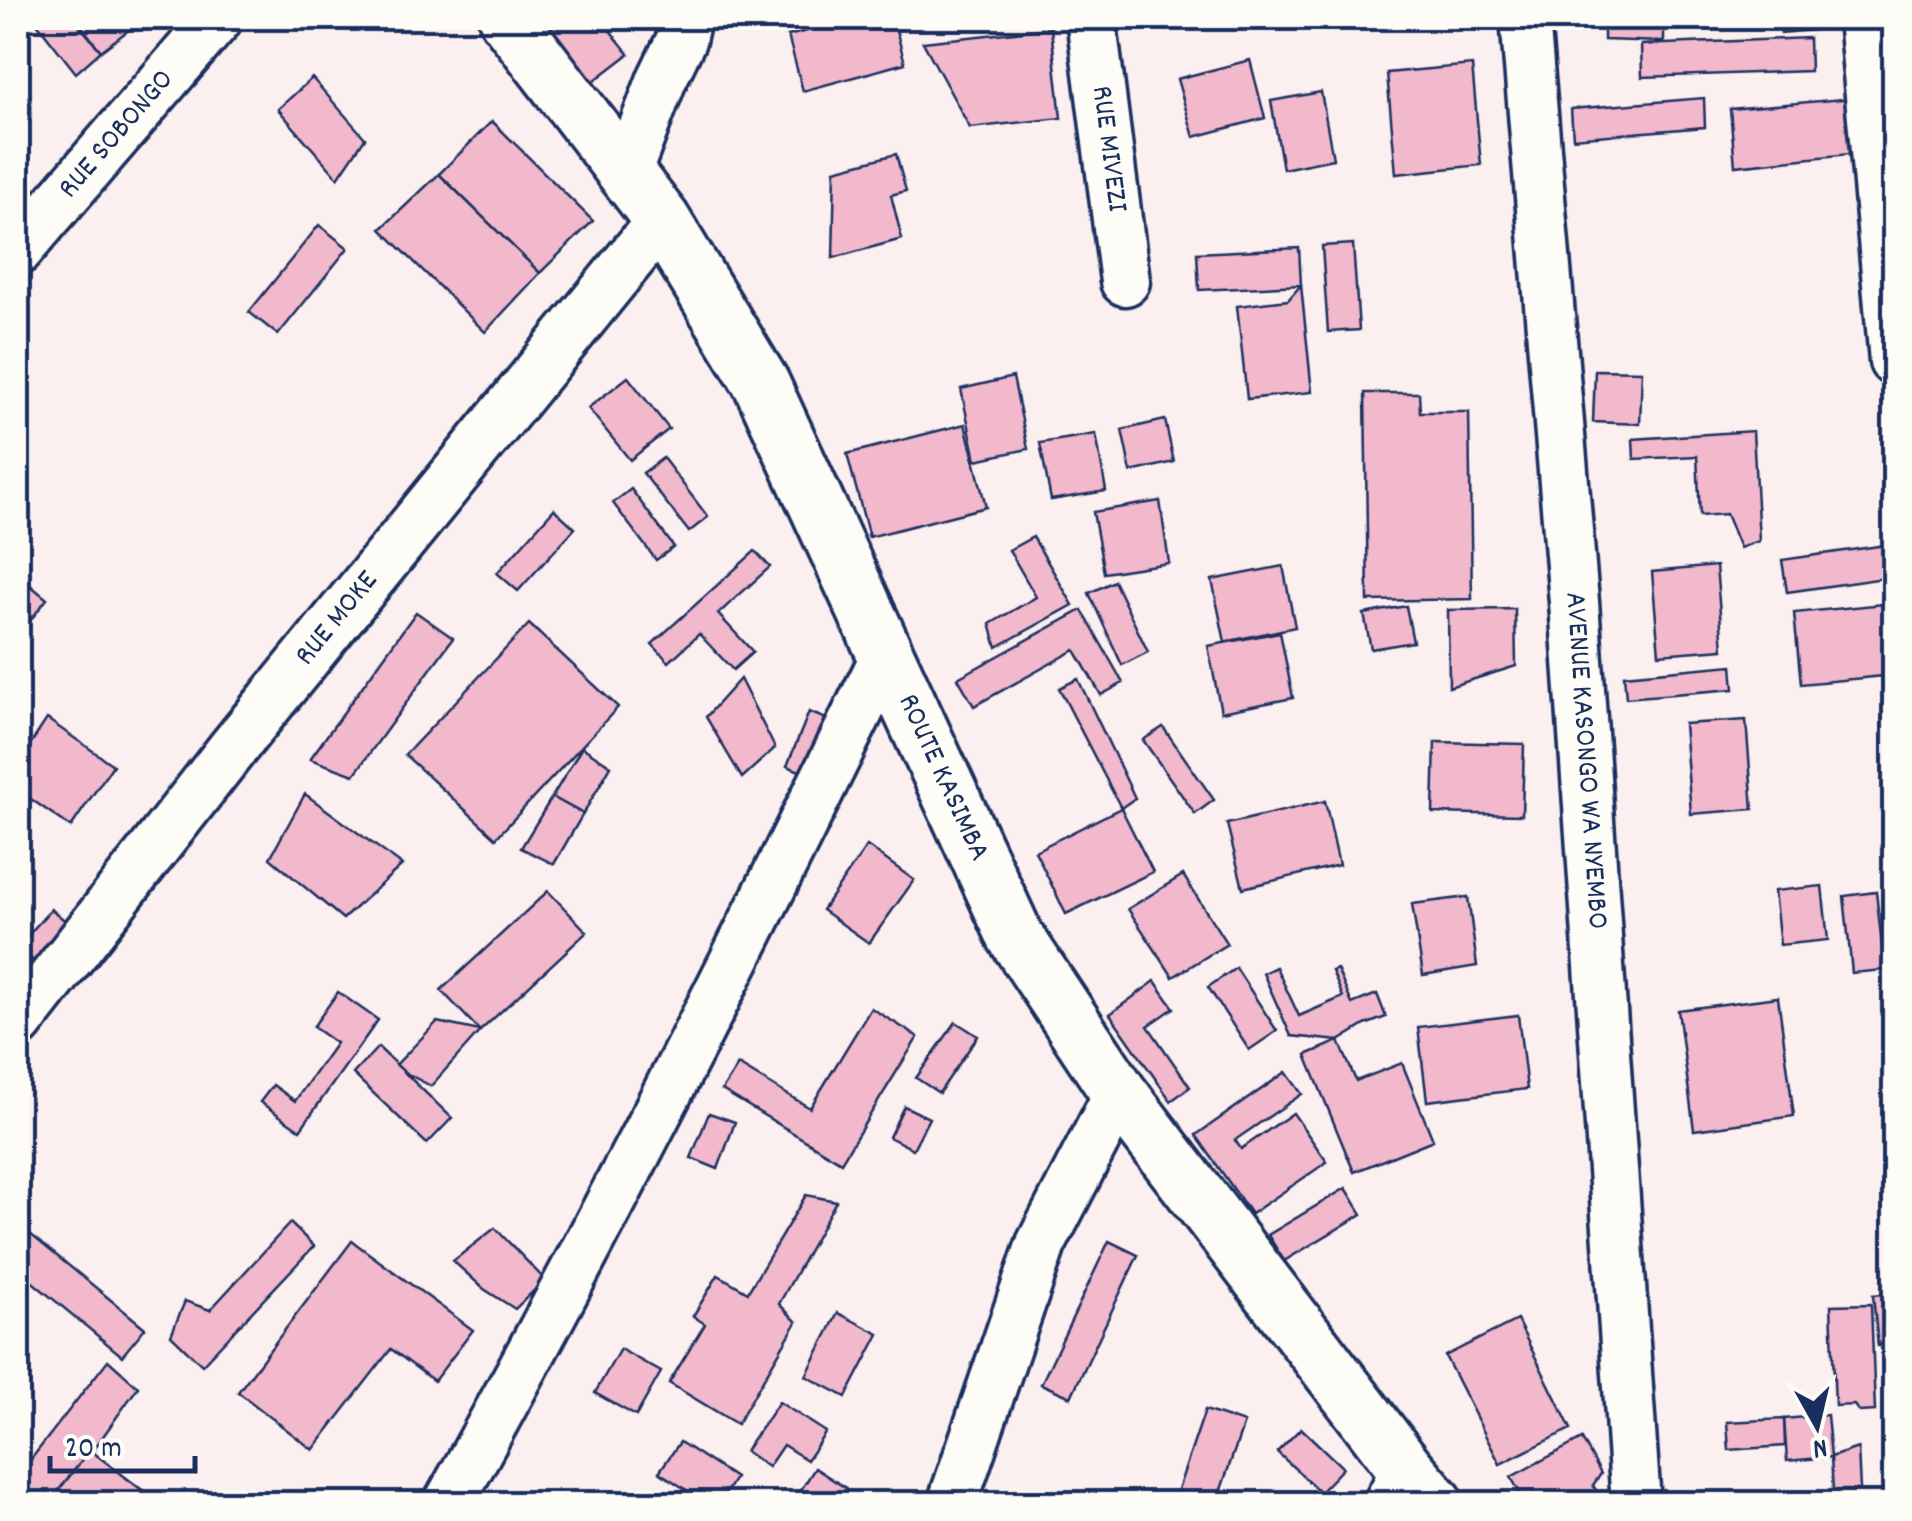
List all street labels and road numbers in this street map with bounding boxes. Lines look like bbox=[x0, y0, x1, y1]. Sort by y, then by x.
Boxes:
street label: RUE SOBONGO bbox=[49, 61, 185, 209]
street label: RUE MIVEZI bbox=[1078, 83, 1137, 215]
street label: RUE MOKE bbox=[286, 562, 390, 676]
street label: AVENUE KASONGO WA NYEMBO bbox=[1552, 590, 1618, 931]
street label: ROUTE KASIMBA bbox=[885, 687, 1000, 869]

